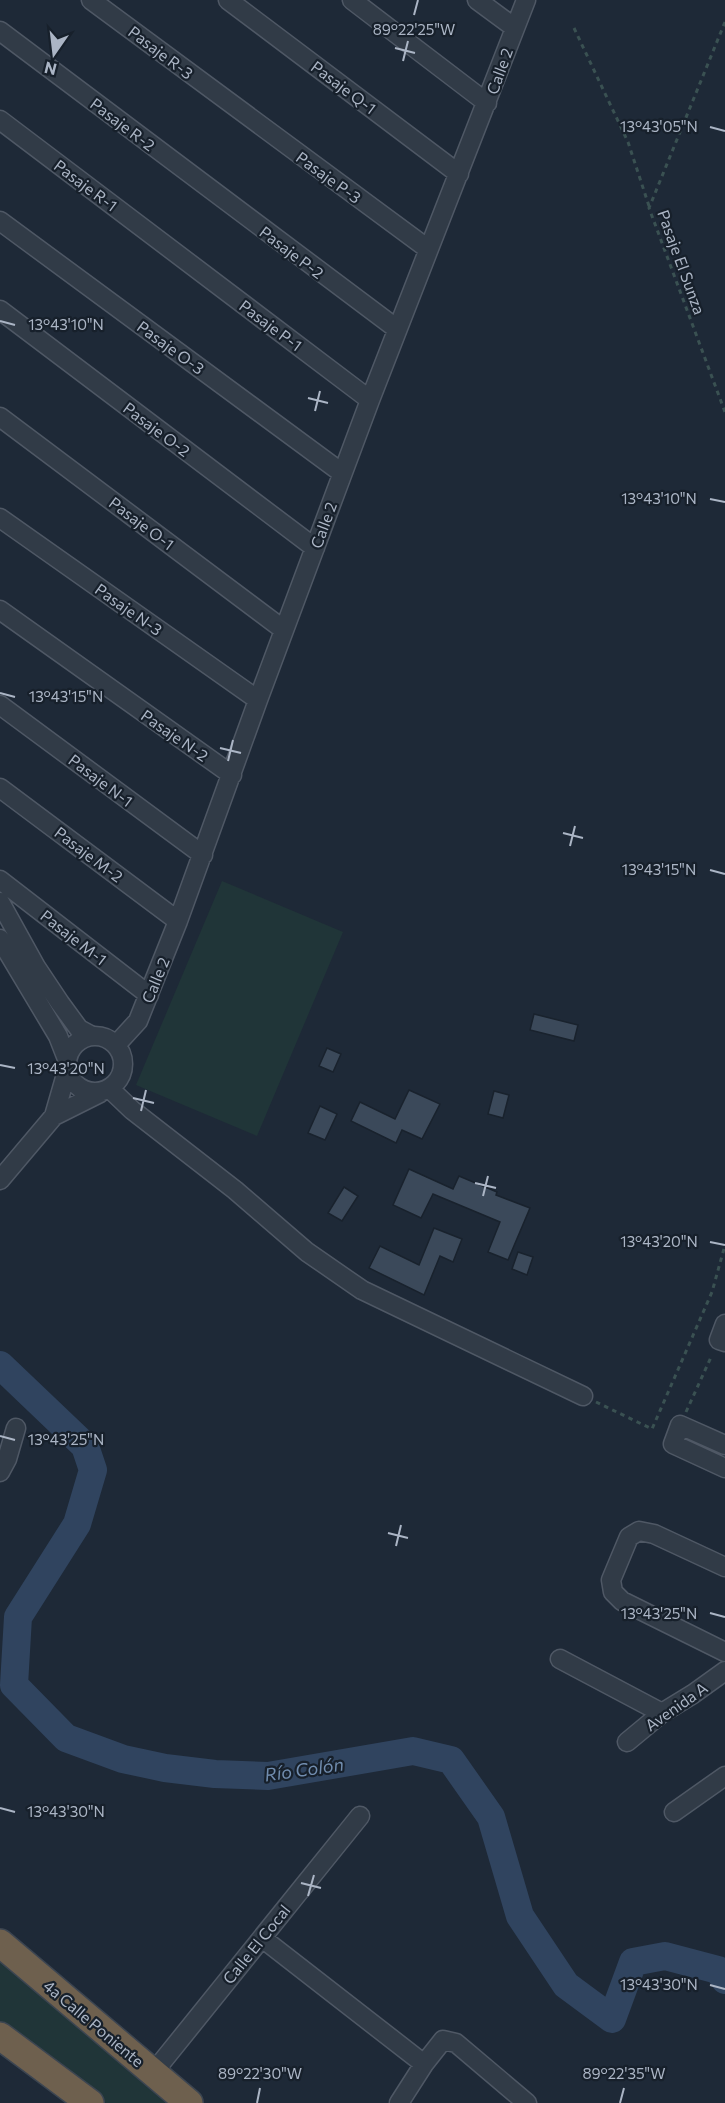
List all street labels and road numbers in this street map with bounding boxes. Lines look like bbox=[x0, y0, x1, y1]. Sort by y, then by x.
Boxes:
street label: Pasaje R-3 bbox=[125, 21, 197, 83]
street label: Calle 2 bbox=[482, 45, 516, 97]
street label: Pasaje Q-1 bbox=[308, 56, 380, 118]
street label: Pasaje R-2 bbox=[87, 94, 159, 155]
street label: Pasaje P-3 bbox=[293, 147, 365, 207]
street label: Pasaje R-1 bbox=[51, 155, 121, 215]
street label: Pasaje El Sunza bbox=[654, 207, 710, 317]
street label: Pasaje P-2 bbox=[256, 222, 328, 282]
street label: Pasaje P-1 bbox=[236, 295, 306, 355]
street label: Pasaje O-3 bbox=[134, 316, 208, 378]
street label: Pasaje O-2 bbox=[120, 398, 194, 460]
street label: Pasaje O-1 bbox=[106, 492, 178, 554]
street label: Calle 2 bbox=[306, 499, 340, 551]
street label: Pasaje N-3 bbox=[92, 579, 166, 639]
street label: Pasaje N-2 bbox=[138, 705, 212, 765]
street label: Pasaje N-1 bbox=[65, 750, 137, 810]
street label: Pasaje M-2 bbox=[51, 822, 127, 886]
street label: Pasaje M-1 bbox=[37, 905, 111, 969]
street label: Calle 2 bbox=[137, 954, 173, 1006]
street label: Avenida A bbox=[641, 1678, 711, 1734]
street label: Calle El Cocal bbox=[218, 1901, 294, 1987]
street label: 4a Calle Poniente bbox=[40, 1976, 148, 2070]

